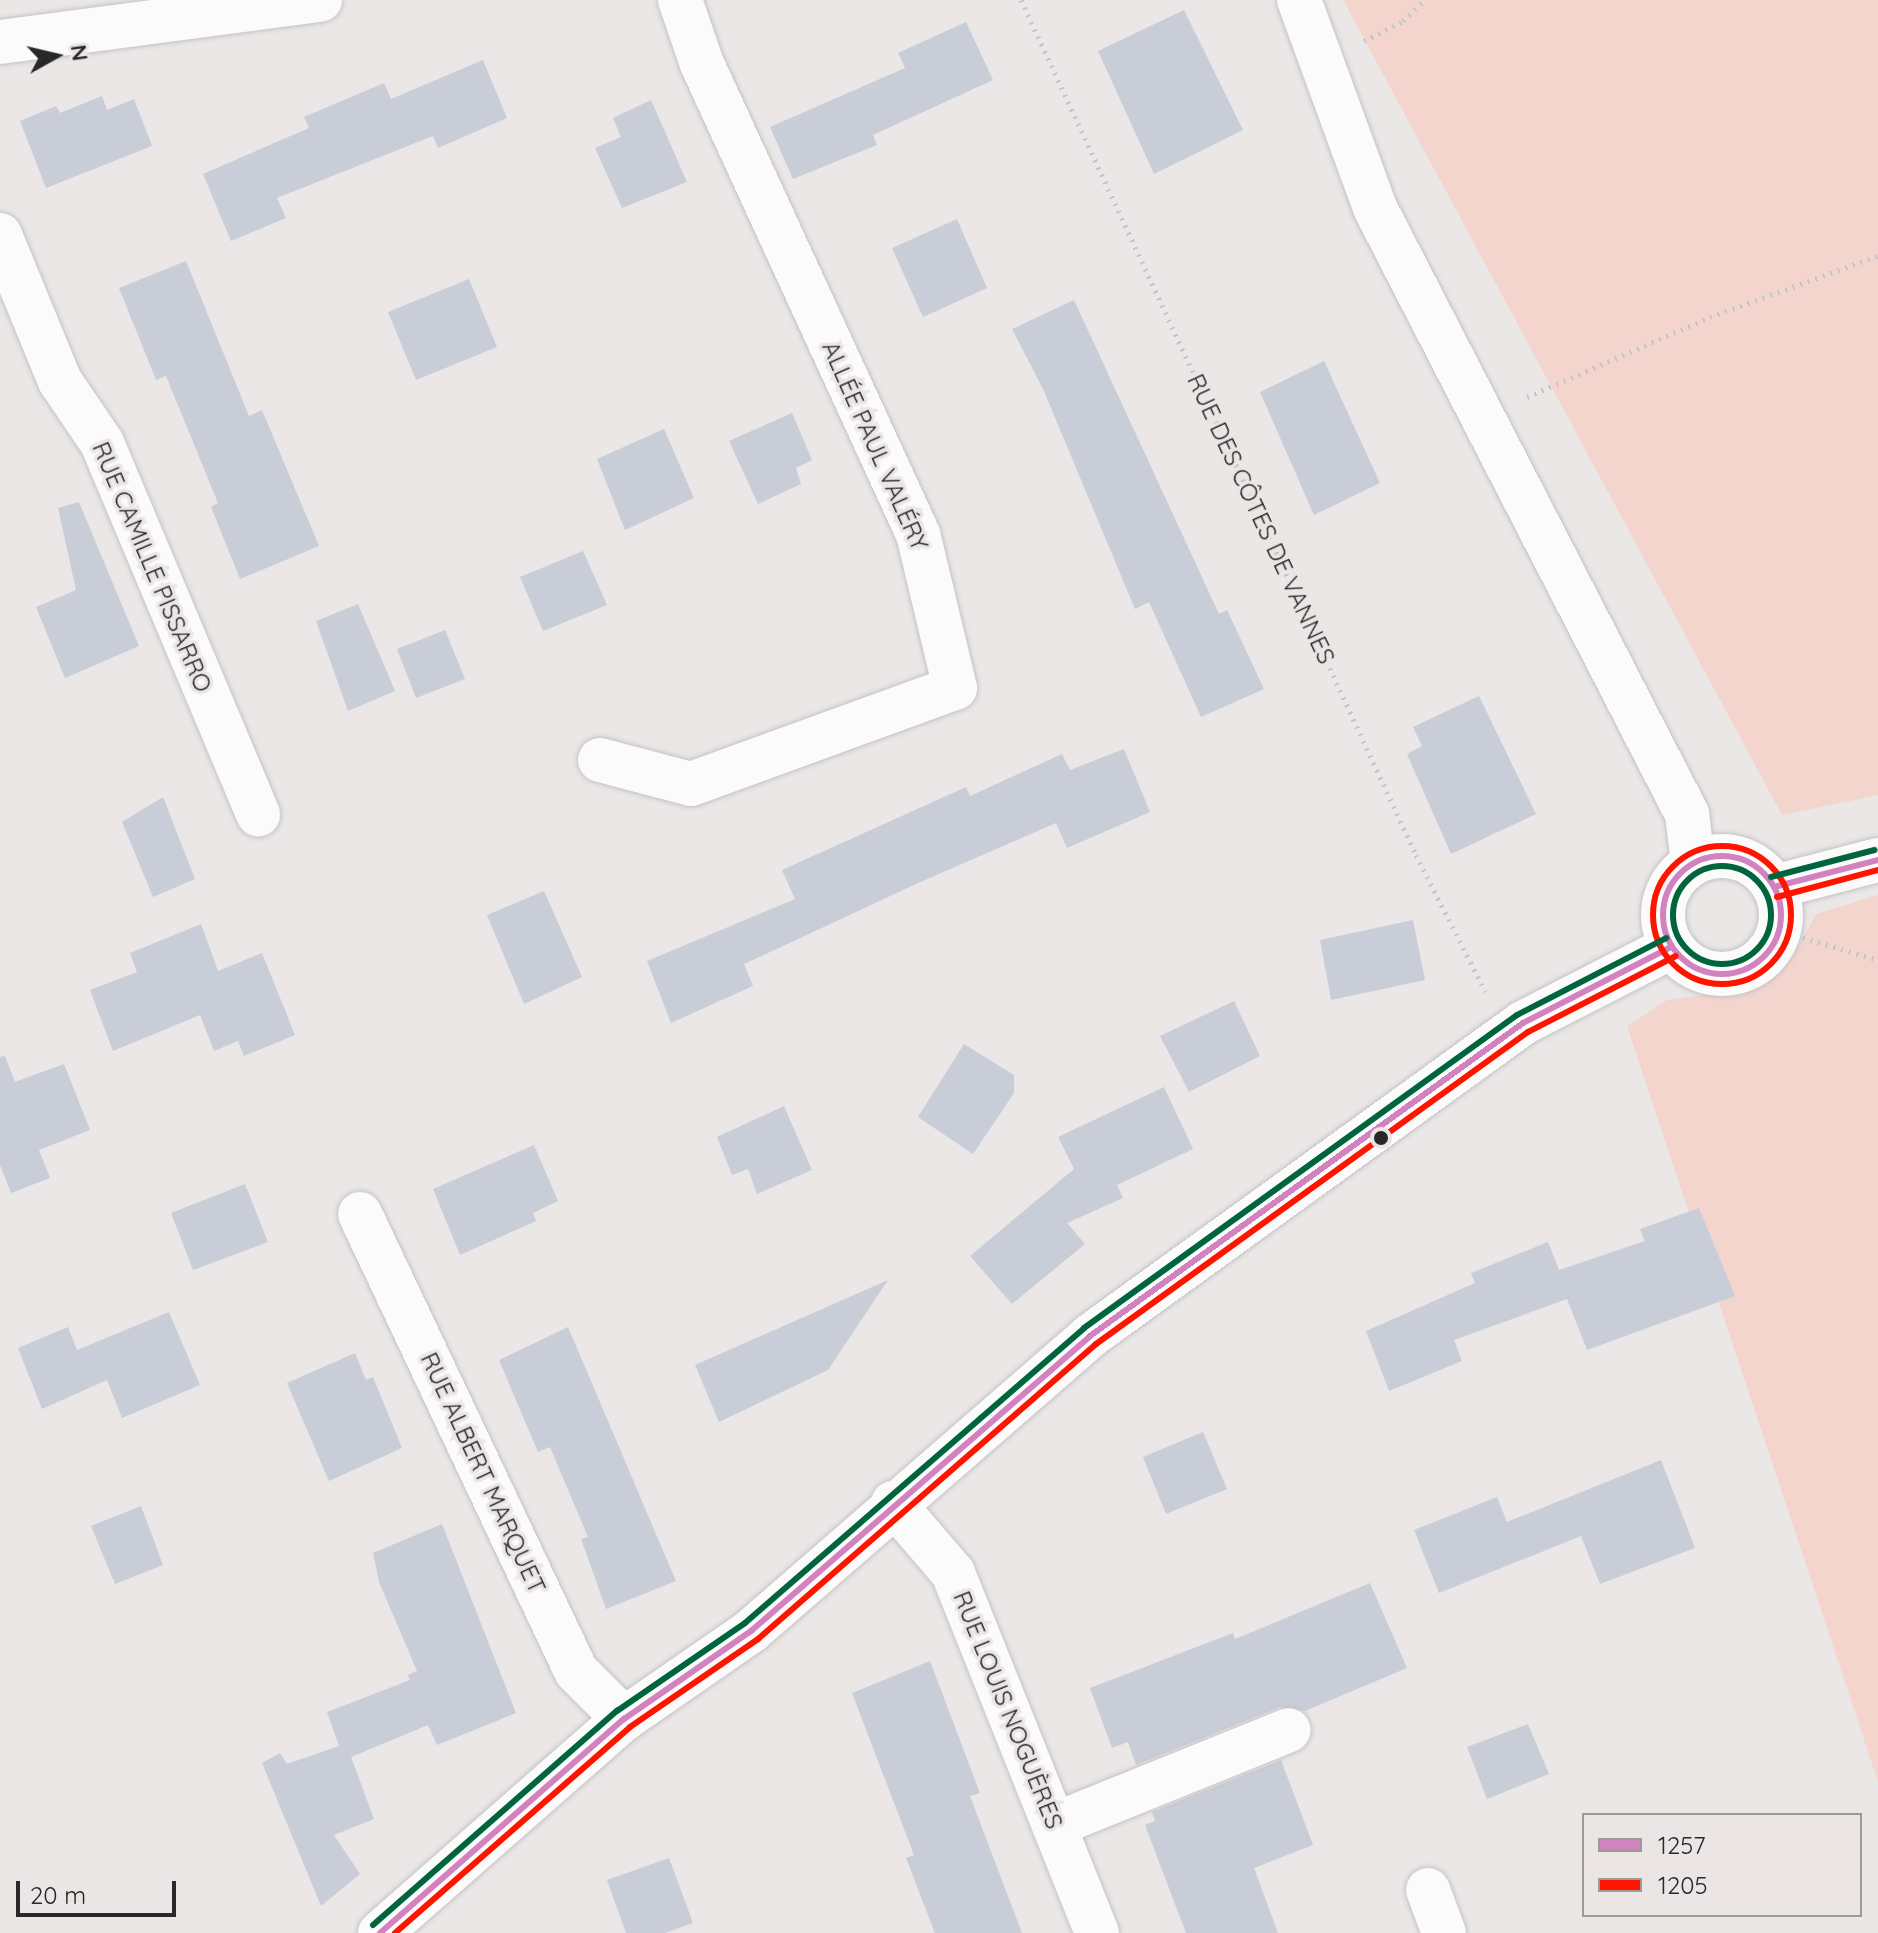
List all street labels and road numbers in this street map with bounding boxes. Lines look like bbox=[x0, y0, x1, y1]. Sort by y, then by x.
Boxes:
street label: ALLÉE PAUL VALÉRY bbox=[816, 337, 934, 555]
street label: RUE DES CÔTES DE VANNES bbox=[1181, 369, 1341, 669]
street label: RUE CAMILLE PISSARRO bbox=[86, 438, 218, 696]
street label: RUE ALBERT MARQUET bbox=[414, 1348, 552, 1598]
street label: RUE LOUIS NOGUÈRES bbox=[947, 1587, 1069, 1833]

